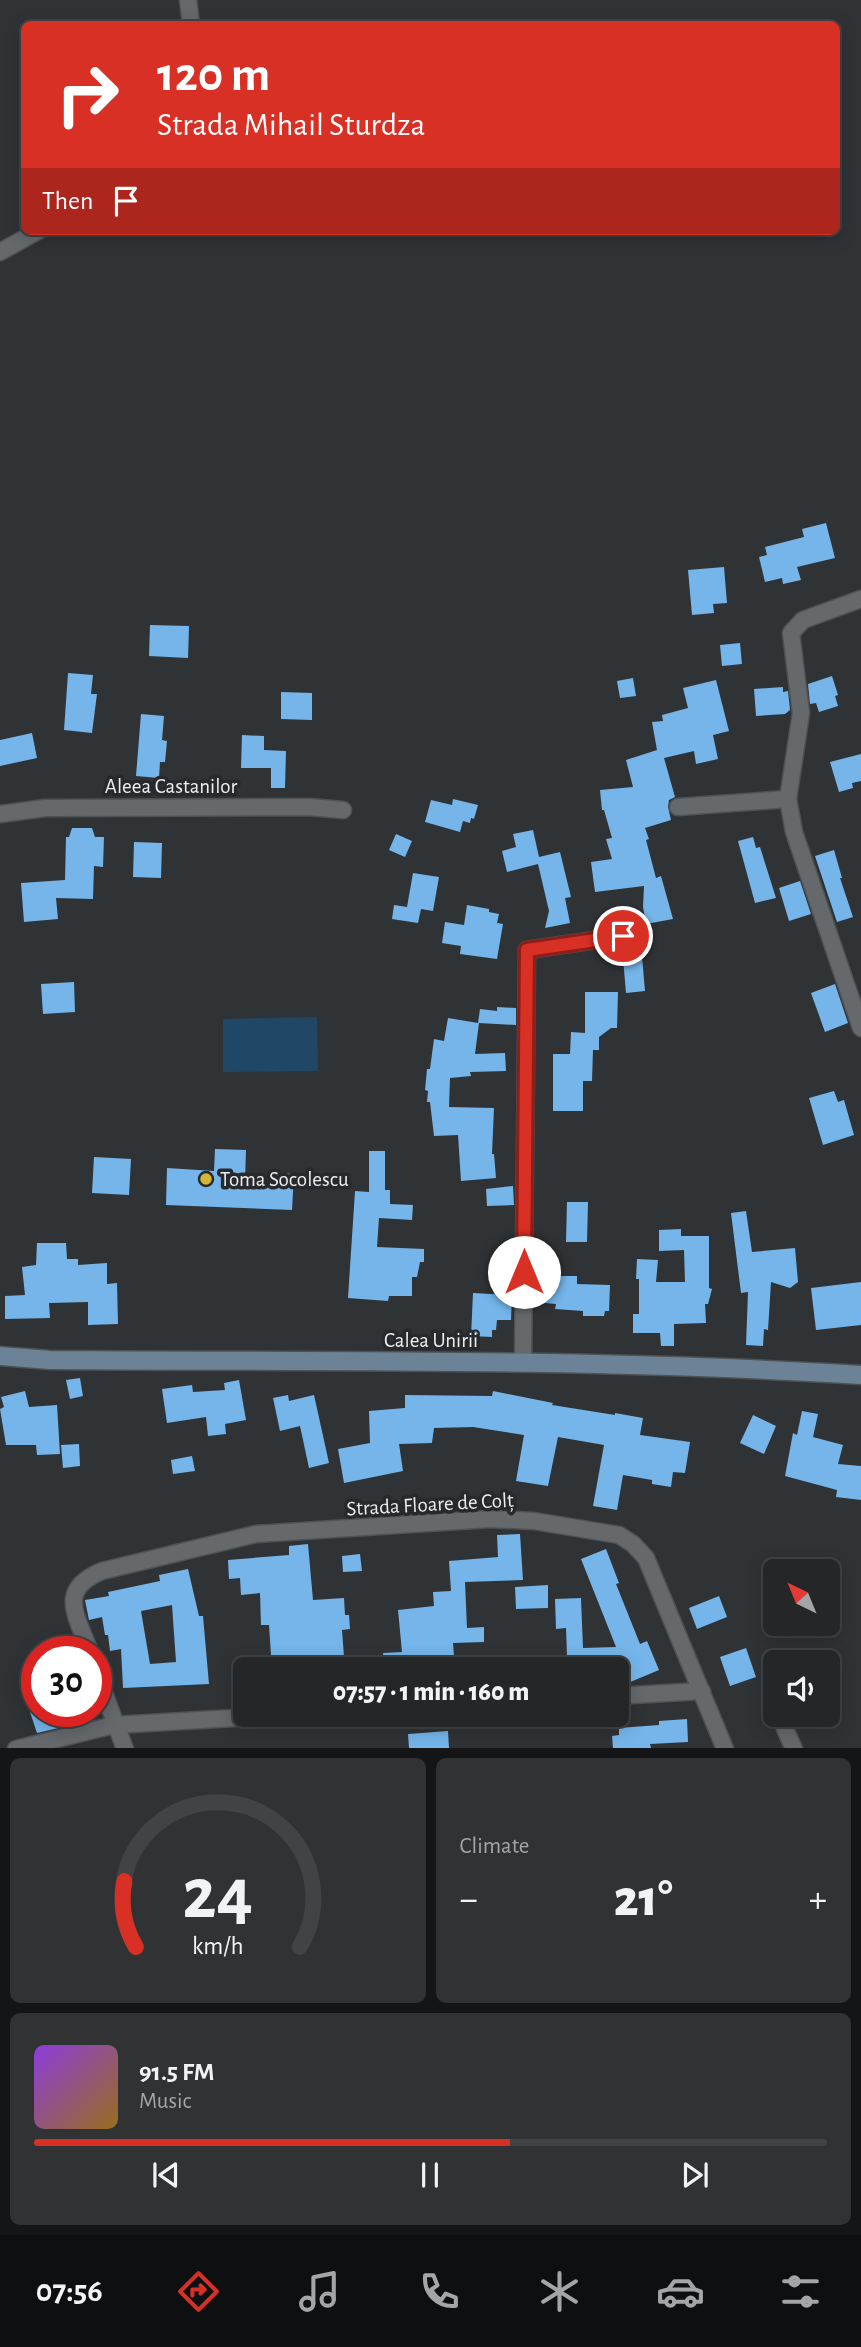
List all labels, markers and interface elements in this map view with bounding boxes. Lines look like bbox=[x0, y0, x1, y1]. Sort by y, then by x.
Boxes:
icon: right bbox=[42, 49, 133, 140]
text: 120 m bbox=[157, 51, 270, 100]
text: Strada Mihail Sturdza bbox=[157, 109, 425, 141]
icon: arrive bbox=[107, 182, 145, 220]
text: Then bbox=[42, 188, 93, 214]
street label: Aleea Castanilor bbox=[105, 776, 237, 797]
pin bbox=[593, 906, 653, 966]
icon: arrive bbox=[604, 917, 642, 955]
place label: Toma Socolescu bbox=[220, 1169, 349, 1190]
marker: Toma Socolescu bbox=[198, 1171, 214, 1187]
position arrow bbox=[487, 1235, 561, 1309]
street label: Calea Unirii bbox=[384, 1330, 478, 1351]
street label: Strada Floare de Colț bbox=[346, 1490, 515, 1521]
north arrow bbox=[763, 1559, 840, 1636]
map controls bbox=[763, 1559, 840, 1727]
speed limit sign: 30 bbox=[21, 1636, 112, 1727]
button: sound bbox=[763, 1650, 840, 1727]
text: 07:57 · 1 min · 160 m bbox=[333, 1679, 529, 1705]
text: Climate bbox=[460, 1835, 529, 1858]
text: 24 bbox=[182, 1859, 253, 1932]
text: 21° bbox=[614, 1873, 673, 1925]
text: − bbox=[460, 1881, 478, 1919]
text: + bbox=[809, 1881, 827, 1919]
text: km/h bbox=[192, 1933, 244, 1958]
text: 91.5 FM bbox=[139, 2059, 214, 2085]
text: Music bbox=[139, 2090, 191, 2113]
icon: previous bbox=[147, 2156, 185, 2194]
icon: pause bbox=[411, 2156, 449, 2194]
icon: next bbox=[676, 2156, 714, 2194]
icon: directions bbox=[174, 2267, 223, 2316]
icon: music bbox=[295, 2267, 344, 2316]
icon: phone bbox=[415, 2267, 464, 2316]
icon: climate bbox=[535, 2267, 584, 2316]
icon: car bbox=[656, 2267, 705, 2316]
icon: filters bbox=[776, 2267, 825, 2316]
text: 07:56 bbox=[36, 2275, 103, 2307]

